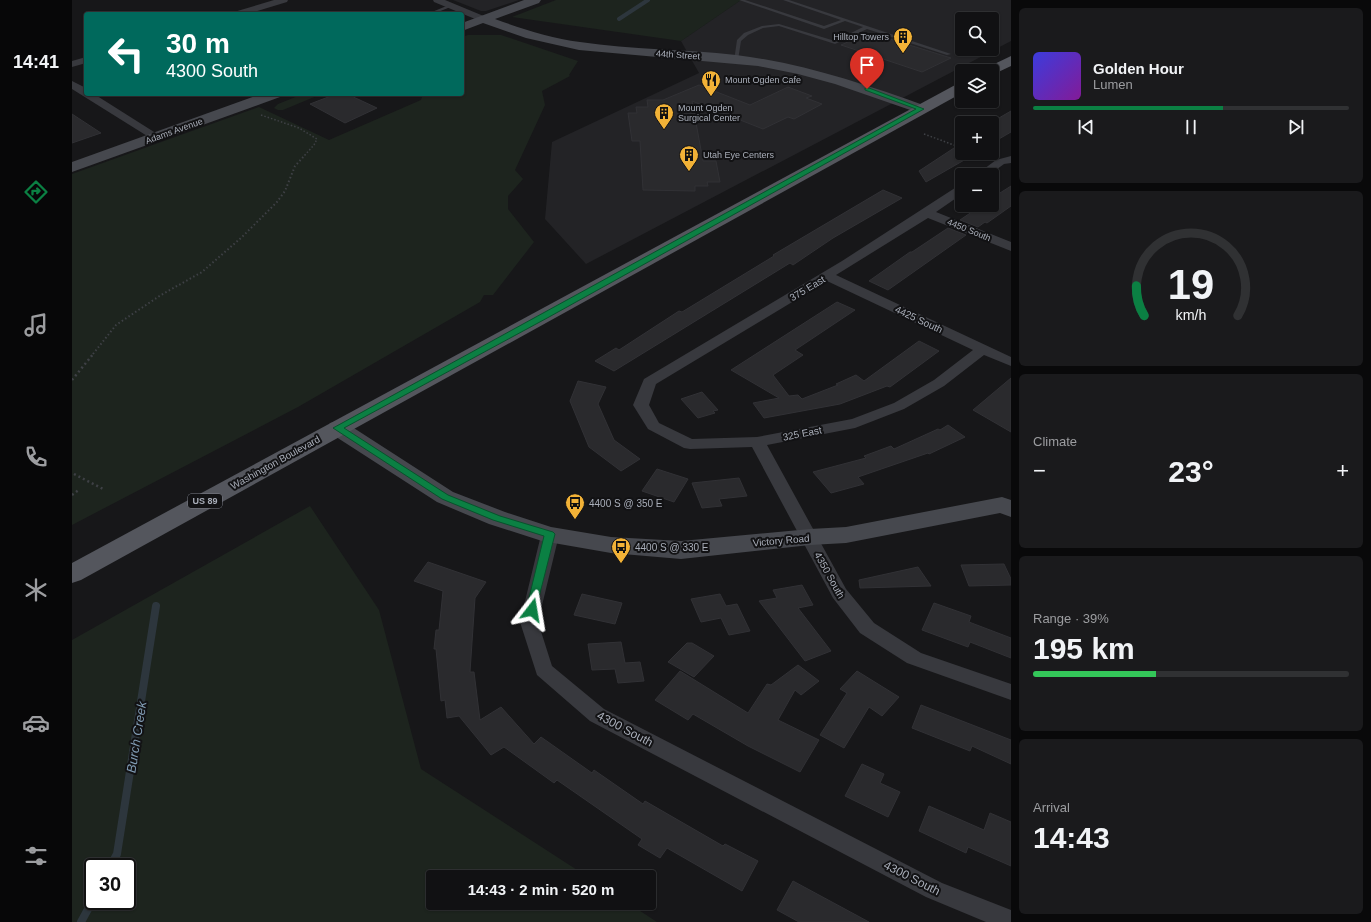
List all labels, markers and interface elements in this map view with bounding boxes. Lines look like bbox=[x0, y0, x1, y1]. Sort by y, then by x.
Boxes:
map controls bbox=[955, 12, 999, 212]
button: search bbox=[955, 12, 999, 56]
building icon: Hilltop Towers bbox=[892, 26, 914, 54]
icon: left bbox=[100, 28, 152, 80]
text: 30 m bbox=[166, 28, 230, 59]
place label: Hilltop Towers bbox=[833, 32, 889, 42]
street label: 44th Street bbox=[656, 48, 701, 62]
pin bbox=[850, 48, 884, 89]
text: 14:41 bbox=[13, 52, 59, 72]
icon: arrive bbox=[856, 54, 878, 76]
text: Golden Hour bbox=[1093, 60, 1184, 77]
text: 4300 South bbox=[166, 61, 258, 81]
button: layers bbox=[955, 64, 999, 108]
restaurant icon: Mount Ogden Cafe bbox=[700, 69, 722, 97]
place label: Mount Ogden Cafe bbox=[725, 75, 801, 85]
text: Lumen bbox=[1093, 77, 1133, 92]
building icon: Mount Ogden Surgical Center bbox=[653, 102, 675, 130]
place label: Mount Ogden Surgical Center bbox=[678, 103, 740, 123]
street label: Adams Avenue bbox=[144, 116, 204, 146]
button: + bbox=[955, 116, 999, 160]
icon: previous bbox=[1075, 116, 1097, 138]
icon: pause bbox=[1180, 116, 1202, 138]
icon: next bbox=[1285, 116, 1307, 138]
building icon: Utah Eye Centers bbox=[678, 144, 700, 172]
place label: Utah Eye Centers bbox=[703, 150, 775, 160]
button: − bbox=[955, 168, 999, 212]
icon: directions bbox=[22, 178, 50, 206]
street label: 4450 South bbox=[946, 217, 992, 243]
text: 19 bbox=[1168, 261, 1214, 308]
street label: 375 East bbox=[788, 273, 827, 303]
street label: 4425 South bbox=[893, 304, 944, 335]
text: km/h bbox=[1176, 307, 1207, 323]
icon: music bbox=[22, 311, 50, 339]
street label: 325 East bbox=[782, 424, 823, 443]
street label: Washington Boulevard bbox=[229, 433, 322, 492]
text: Climate bbox=[1033, 434, 1077, 449]
icon: phone bbox=[22, 443, 50, 471]
text: 23° bbox=[1168, 455, 1214, 488]
text: − bbox=[1033, 458, 1046, 483]
text: + bbox=[1336, 458, 1349, 483]
bus stop icon: 4400 S @ 350 E bbox=[564, 492, 586, 520]
road number: US 89 bbox=[188, 494, 222, 508]
place label: 4400 S @ 350 E bbox=[589, 498, 663, 509]
street label: Victory Road bbox=[752, 533, 810, 548]
bus stop icon: 4400 S @ 330 E bbox=[610, 536, 632, 564]
place label: 4400 S @ 330 E bbox=[635, 542, 709, 553]
street label: 4350 South bbox=[812, 550, 847, 600]
icon: climate bbox=[22, 576, 50, 604]
position arrow bbox=[511, 589, 553, 631]
text: Range · 39% bbox=[1033, 611, 1109, 626]
text: 195 km bbox=[1033, 632, 1135, 665]
water label: Burch Creek bbox=[123, 699, 150, 774]
street label: 4300 South bbox=[595, 708, 655, 750]
icon: car bbox=[22, 709, 50, 737]
text: Arrival bbox=[1033, 800, 1070, 815]
text: 14:43 bbox=[1033, 821, 1110, 854]
icon: filters bbox=[22, 842, 50, 870]
speed limit sign: 30 bbox=[84, 858, 136, 910]
street label: 4300 South bbox=[881, 858, 943, 898]
text: 14:43 · 2 min · 520 m bbox=[468, 881, 614, 898]

